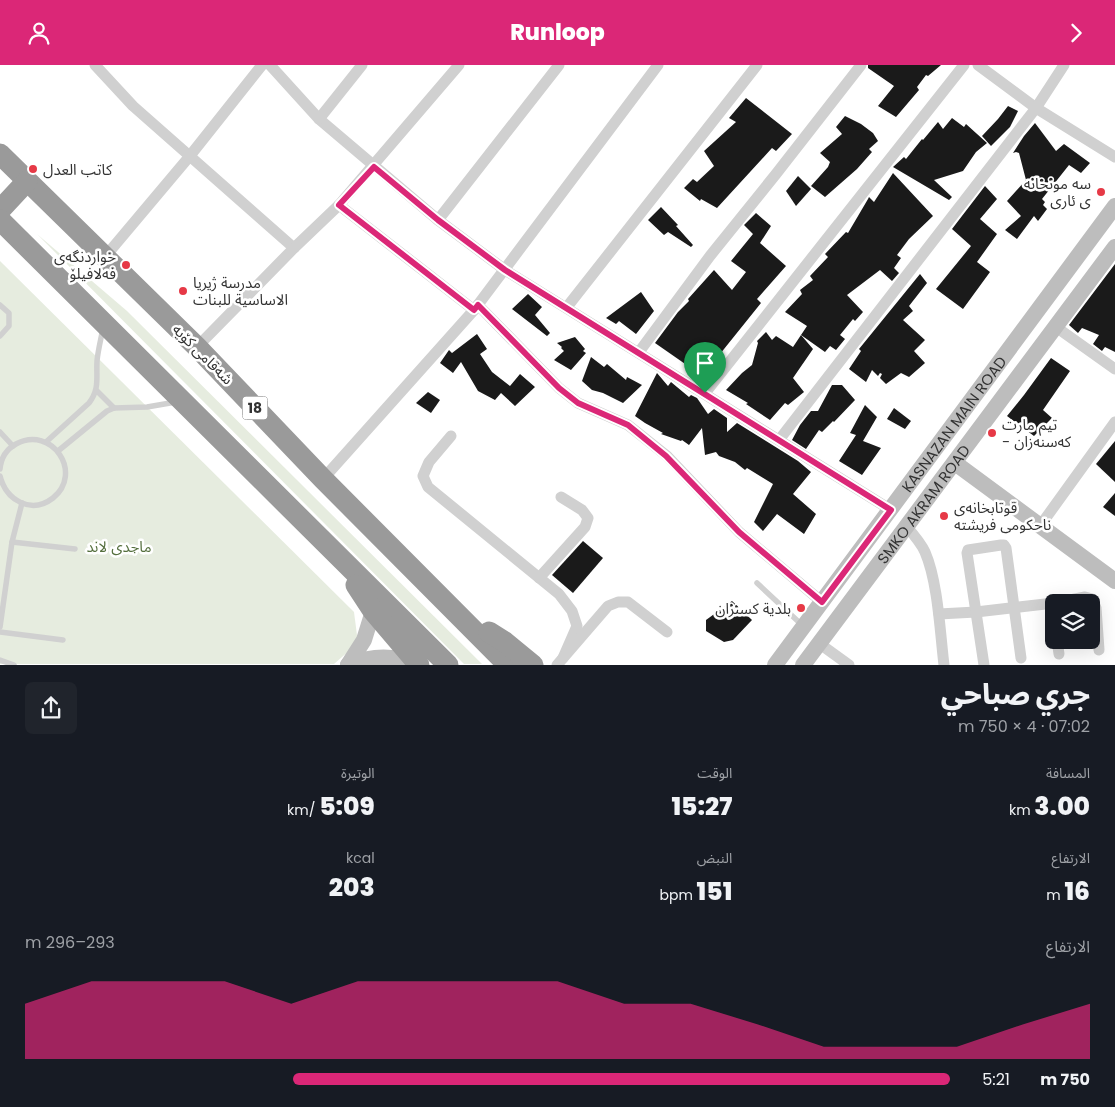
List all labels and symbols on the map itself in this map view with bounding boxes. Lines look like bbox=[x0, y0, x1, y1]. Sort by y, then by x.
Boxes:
place label: كاتب العدل bbox=[43, 159, 113, 180]
marker: كاتب العدل bbox=[27, 163, 39, 175]
place label: سه مونخانه ی ئاری bbox=[1024, 173, 1092, 211]
marker: سه مونخانه ی ئاری bbox=[1095, 186, 1107, 198]
place label: خواردنگەی فەلافیلۆ bbox=[54, 246, 116, 284]
marker: خواردنگەی فەلافیلۆ bbox=[120, 259, 132, 271]
place label: مدرسة ژيريا الاساسية للبنات bbox=[193, 272, 288, 310]
marker: مدرسة ژيريا الاساسية للبنات bbox=[177, 285, 189, 297]
street label: شەقامی کۆیە bbox=[168, 319, 238, 389]
pin bbox=[684, 342, 726, 393]
street label: KASNAZAN MAIN ROAD bbox=[896, 352, 1011, 496]
road number: 18 bbox=[242, 397, 268, 419]
place label: تیم مارت - کەسنەزان bbox=[1002, 414, 1072, 452]
marker: تیم مارت - کەسنەزان bbox=[986, 427, 998, 439]
street label: SMKO AKRAM ROAD bbox=[872, 440, 975, 568]
place label: قوتابخانەی ناحکومی فریشتە bbox=[954, 497, 1051, 535]
marker: قوتابخانەی ناحکومی فریشتە bbox=[938, 510, 950, 522]
park label: ماجدی لاند bbox=[86, 536, 152, 557]
place label: بلدية كسنزان bbox=[715, 598, 791, 619]
marker: بلدية كسنزان bbox=[795, 602, 807, 614]

